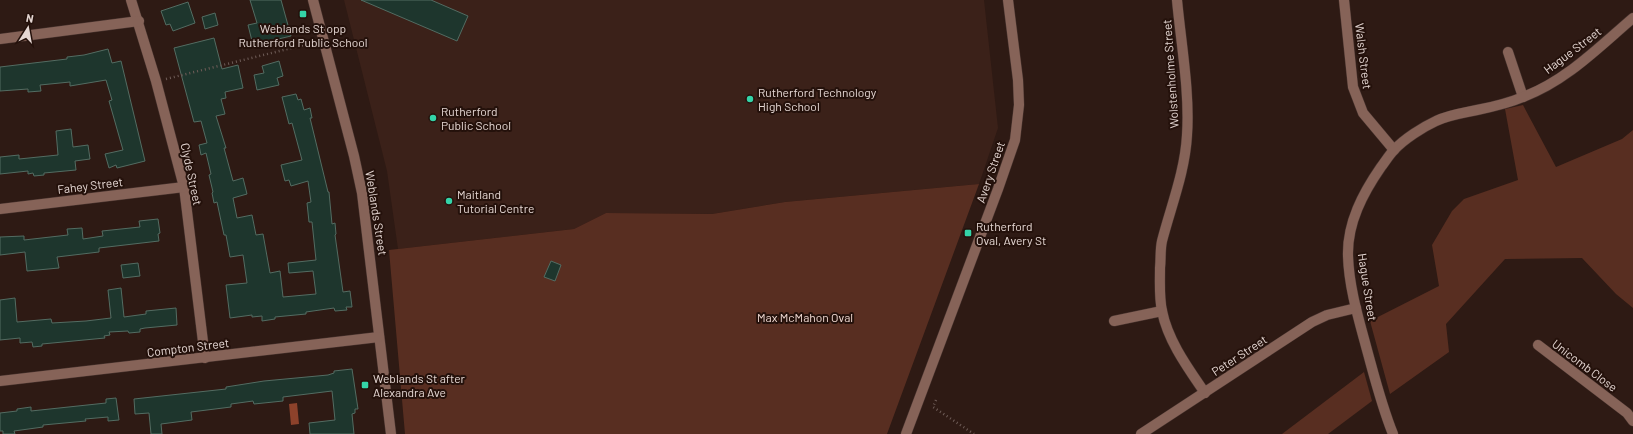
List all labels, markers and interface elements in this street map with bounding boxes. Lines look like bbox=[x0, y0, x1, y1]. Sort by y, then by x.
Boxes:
north arrow bbox=[8, 8, 48, 48]
marker: Weblands St opp Rutherford Public School bbox=[298, 9, 308, 19]
text: N bbox=[25, 11, 35, 25]
street label: Wolstenholme Street bbox=[1159, 19, 1181, 129]
place label: Weblands St opp Rutherford Public School bbox=[239, 21, 368, 49]
street label: Walsh Street bbox=[1353, 22, 1375, 90]
street label: Hague Street bbox=[1540, 24, 1604, 76]
place label: Rutherford Technology High School bbox=[758, 85, 877, 113]
marker: Rutherford Technology High School bbox=[745, 94, 755, 104]
place label: Rutherford Public School bbox=[441, 104, 511, 132]
marker: Rutherford Public School bbox=[428, 113, 438, 123]
street label: Avery Street bbox=[973, 139, 1007, 205]
street label: Clyde Street bbox=[179, 141, 205, 207]
street label: Weblands Street bbox=[363, 170, 391, 256]
street label: Fahey Street bbox=[56, 174, 124, 196]
place label: Maitland Tutorial Centre bbox=[457, 187, 534, 215]
marker: Maitland Tutorial Centre bbox=[444, 196, 454, 206]
place label: Rutherford Oval, Avery St bbox=[976, 219, 1046, 247]
marker: Rutherford Oval, Avery St bbox=[963, 228, 973, 238]
street label: Hague Street bbox=[1356, 252, 1380, 322]
park label: Max McMahon Oval bbox=[757, 310, 853, 324]
street label: Peter Street bbox=[1209, 332, 1269, 378]
street label: Compton Street bbox=[146, 335, 230, 359]
street label: Unicomb Close bbox=[1550, 336, 1620, 394]
place label: Weblands St after Alexandra Ave bbox=[373, 371, 466, 399]
marker: Weblands St after Alexandra Ave bbox=[360, 380, 370, 390]

